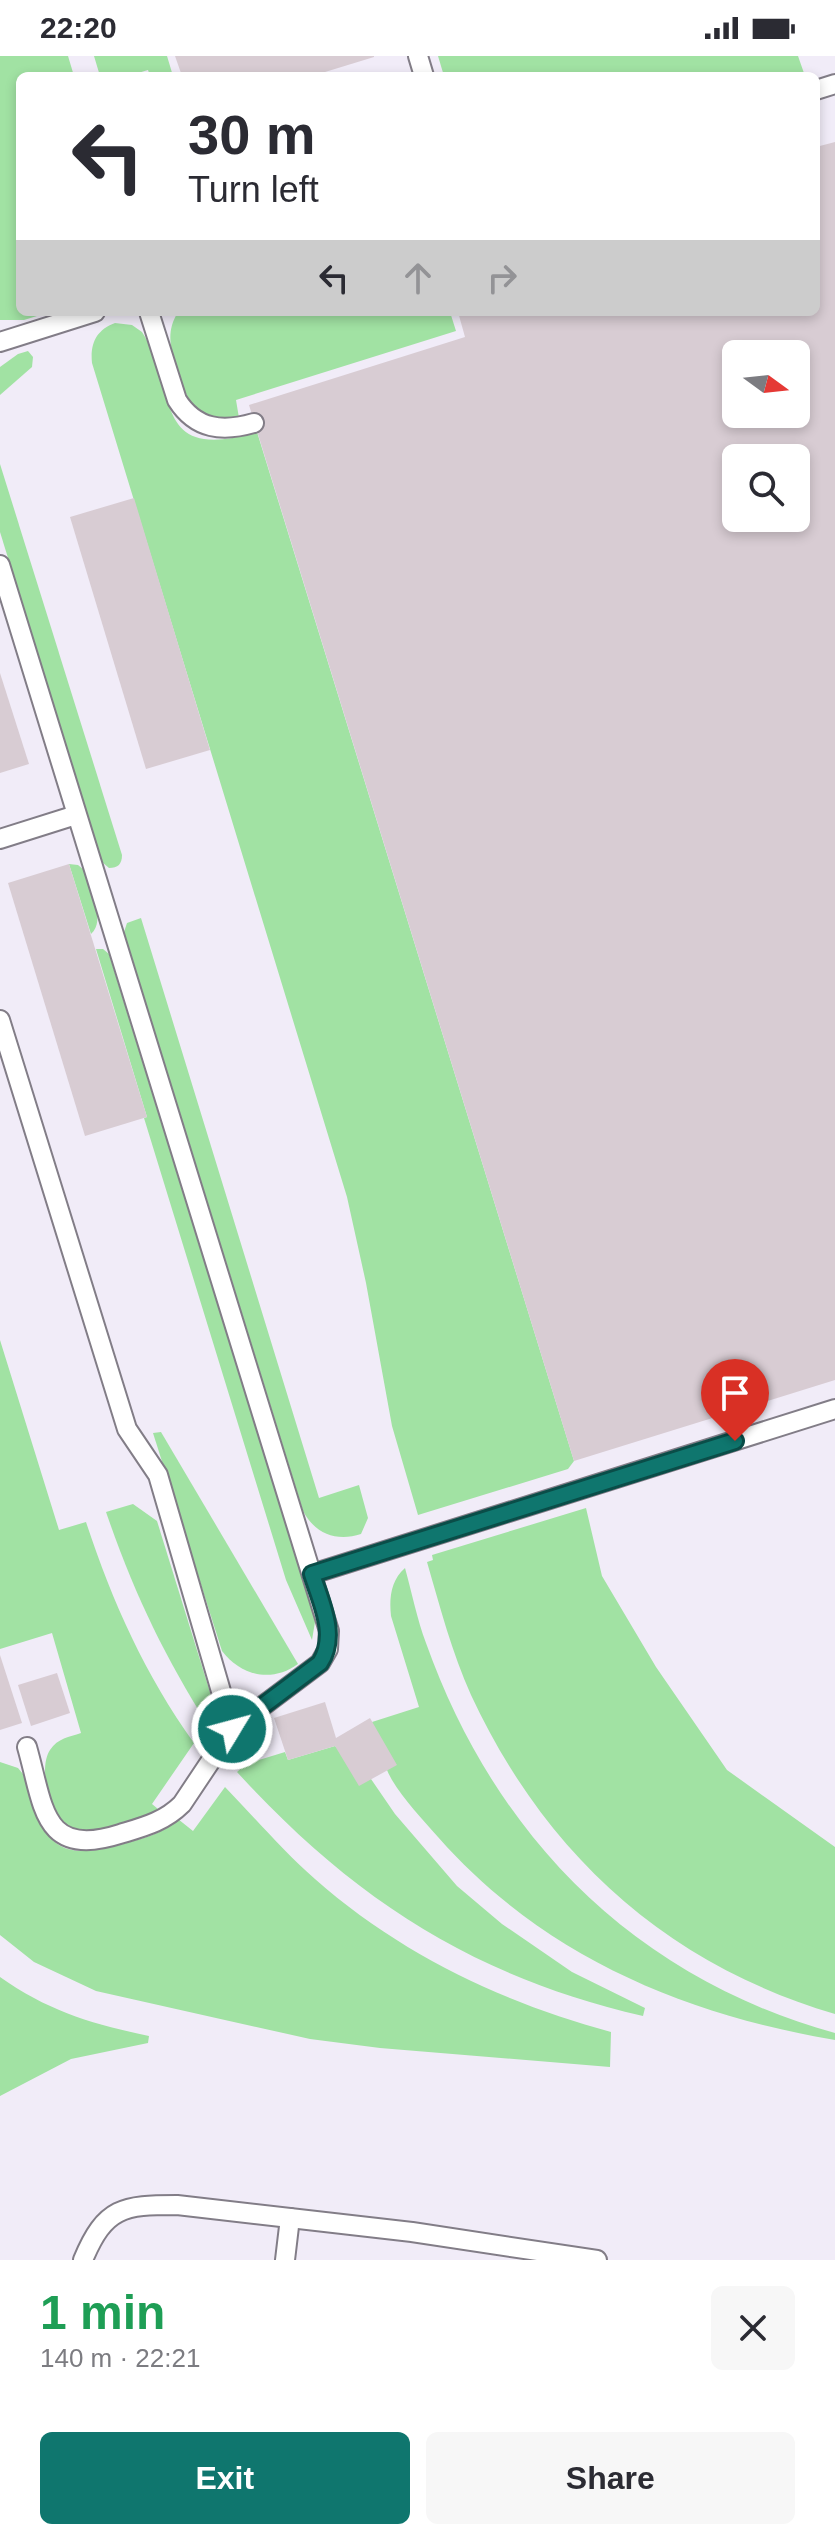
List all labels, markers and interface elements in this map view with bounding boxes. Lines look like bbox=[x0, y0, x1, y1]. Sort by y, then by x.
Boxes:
text: 22:20 bbox=[40, 11, 117, 44]
text: 30 m bbox=[188, 103, 316, 166]
icon: left bbox=[56, 104, 160, 208]
text: Turn left bbox=[188, 169, 319, 210]
icon: left bbox=[312, 256, 356, 300]
icon: ahead bbox=[396, 256, 440, 300]
icon: right bbox=[480, 256, 524, 300]
north arrow bbox=[722, 340, 810, 428]
map controls bbox=[722, 340, 810, 532]
button: search bbox=[722, 444, 810, 532]
pin bbox=[701, 1359, 769, 1441]
icon: arrive bbox=[713, 1371, 757, 1415]
position arrow bbox=[190, 1687, 274, 1771]
text: 1 min bbox=[40, 2286, 165, 2339]
button: close bbox=[711, 2286, 795, 2370]
text: 140 m · 22:21 bbox=[40, 2343, 200, 2373]
button: Exit bbox=[40, 2432, 410, 2524]
button: Share bbox=[426, 2432, 795, 2524]

